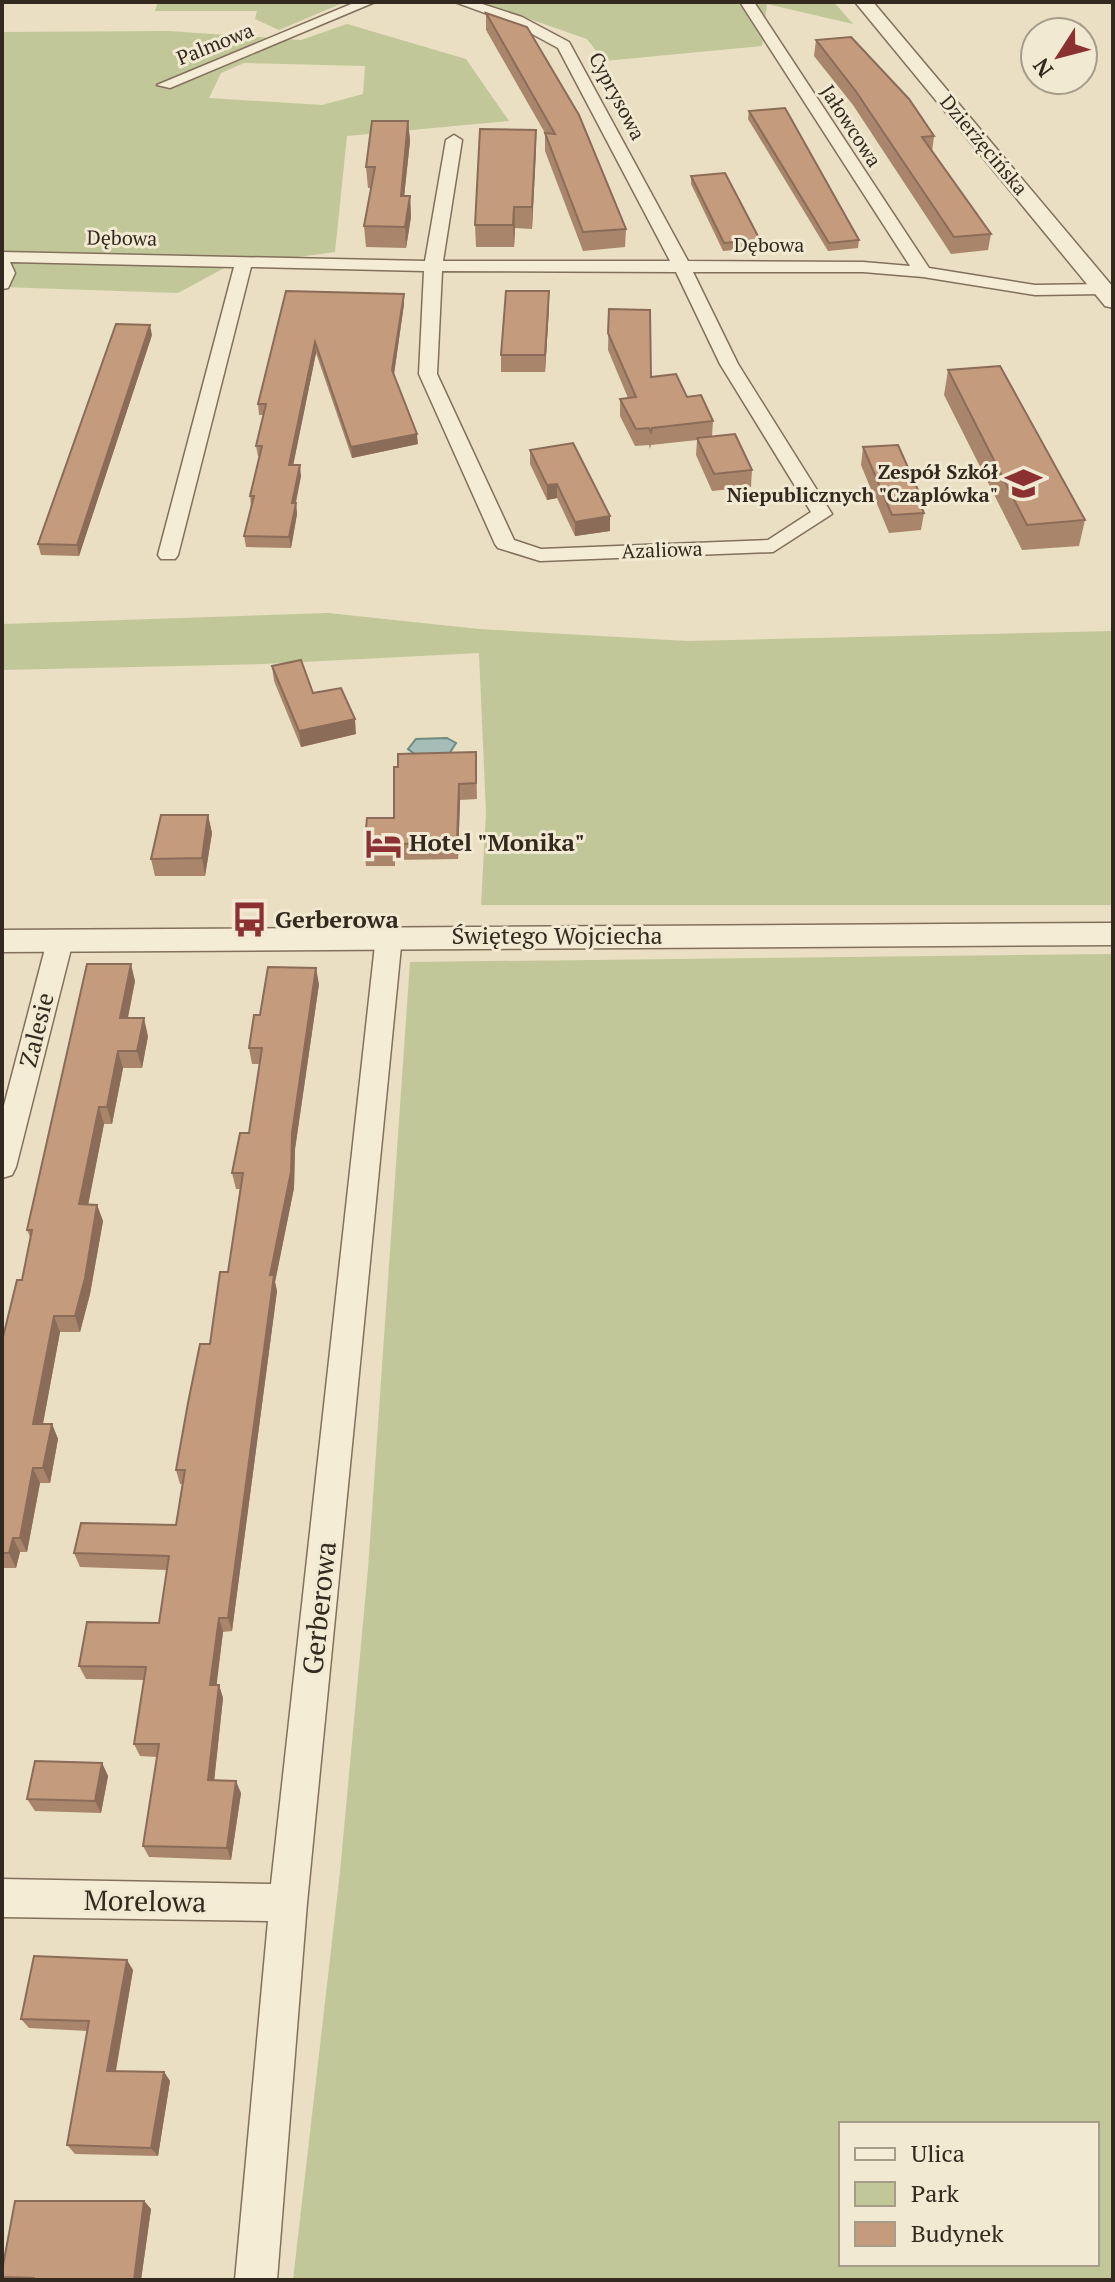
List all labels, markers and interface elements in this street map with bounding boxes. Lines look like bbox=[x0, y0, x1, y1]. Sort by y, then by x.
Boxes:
street label: Palmowa bbox=[172, 16, 257, 71]
north arrow bbox=[1019, 16, 1099, 96]
street label: Cyprysowa bbox=[583, 47, 652, 144]
text: N bbox=[1026, 53, 1059, 83]
street label: Jałowcowa bbox=[815, 79, 888, 172]
street label: Dzierżęcińska bbox=[934, 89, 1034, 201]
street label: Dębowa bbox=[86, 223, 158, 252]
street label: Dębowa bbox=[734, 231, 804, 258]
place label: Zespół Szkół Niepublicznych "Czaplówka" bbox=[727, 458, 998, 508]
school or university icon: Zespół Szkół Niepublicznych "Czaplówka" bbox=[1005, 464, 1043, 502]
street label: Azaliowa bbox=[621, 535, 703, 564]
hotel icon: Hotel "Monika" bbox=[364, 824, 402, 862]
place label: Hotel "Monika" bbox=[409, 826, 585, 858]
bus stop icon: Gerberowa bbox=[230, 901, 268, 939]
place label: Gerberowa bbox=[275, 903, 399, 935]
street label: Świętego Wojciecha bbox=[451, 919, 663, 951]
street label: Zalesie bbox=[11, 989, 61, 1070]
street label: Gerberowa bbox=[293, 1539, 344, 1676]
street label: Morelowa bbox=[83, 1881, 207, 1920]
legend bbox=[839, 2122, 1099, 2266]
text: Ulica bbox=[911, 2137, 965, 2169]
text: Park bbox=[911, 2177, 960, 2209]
text: Budynek bbox=[911, 2217, 1004, 2249]

